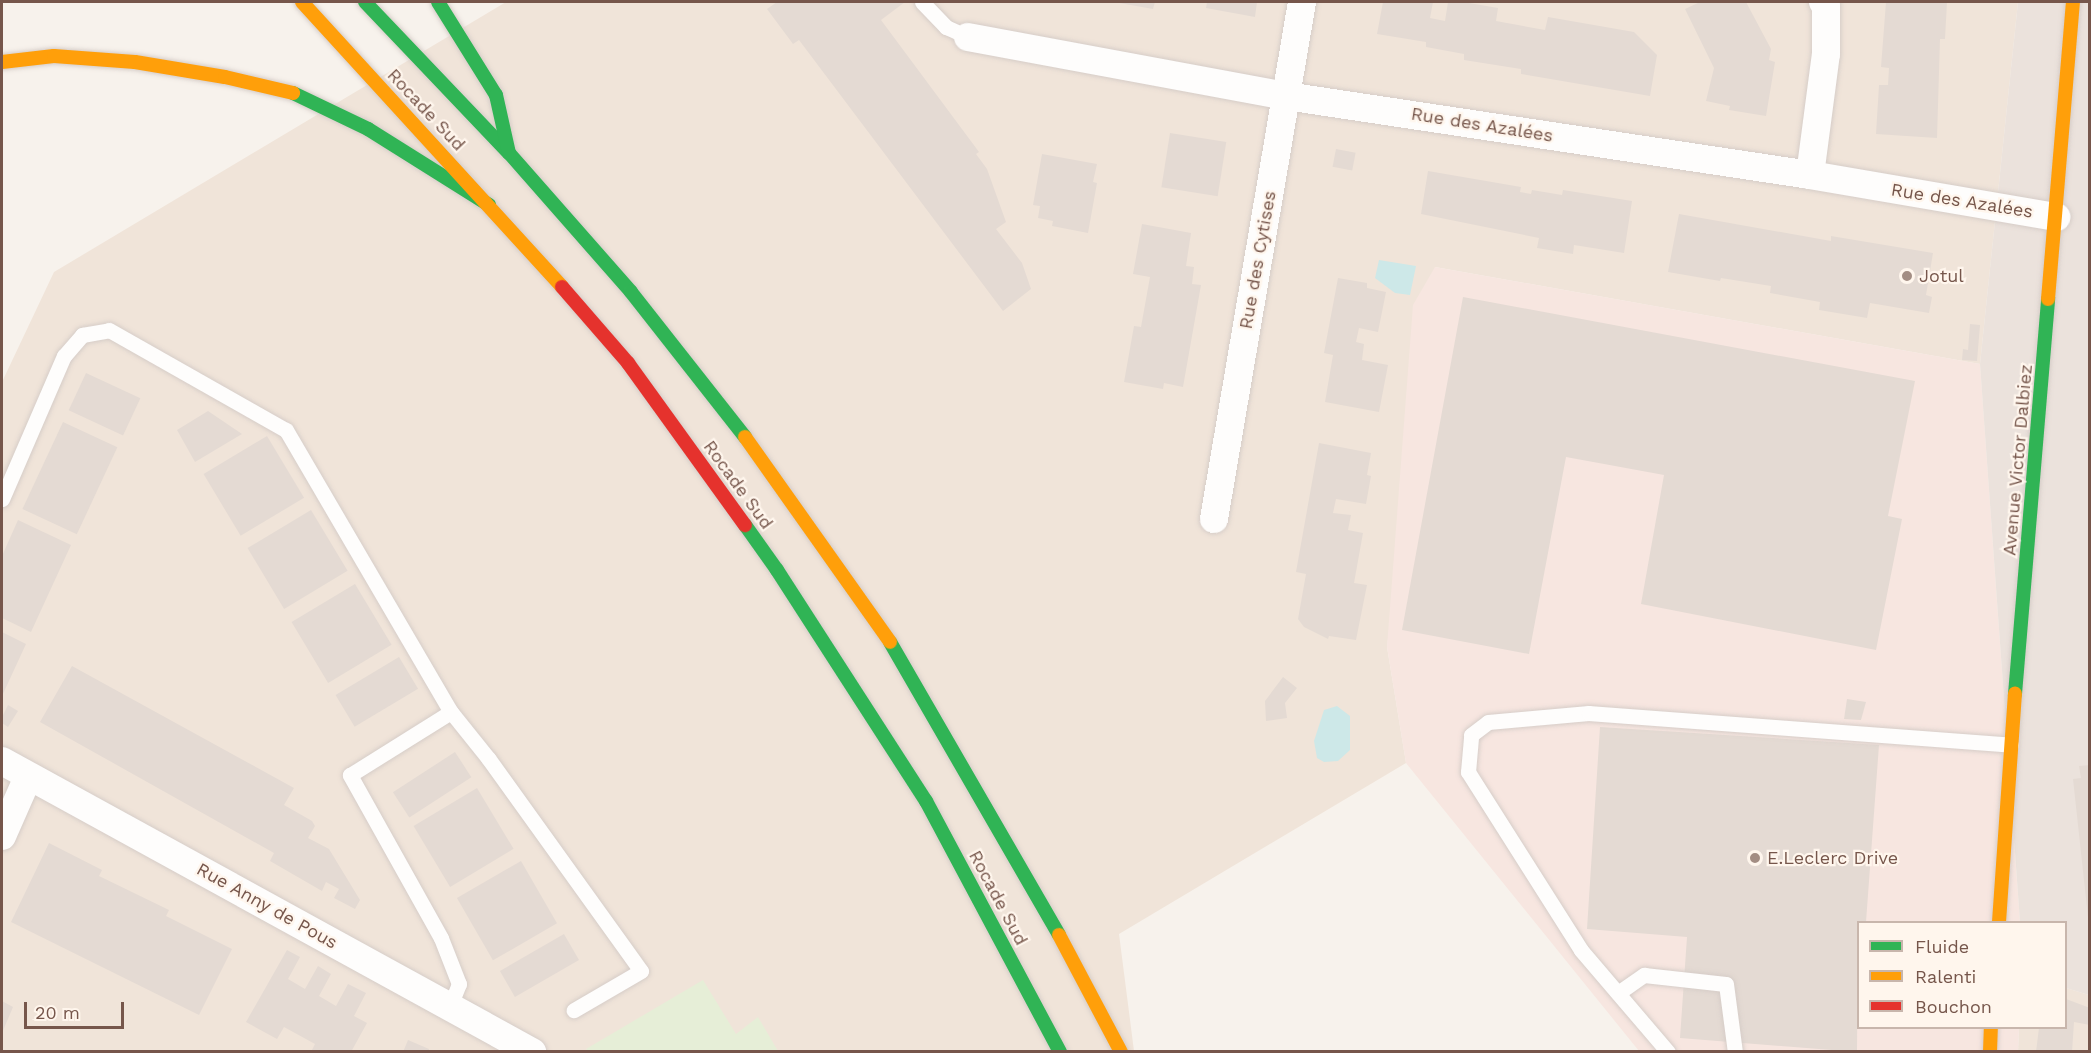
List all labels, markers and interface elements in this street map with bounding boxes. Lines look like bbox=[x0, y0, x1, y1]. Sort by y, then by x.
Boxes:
street label: Rocade Sud bbox=[383, 64, 469, 156]
street label: Rue des Azalées bbox=[1409, 103, 1555, 147]
street label: Rue des Azalées bbox=[1889, 179, 2035, 223]
street label: Rue des Cytises bbox=[1235, 189, 1281, 331]
place label: Jotul bbox=[1919, 265, 1964, 287]
marker: Jotul bbox=[1900, 269, 1914, 283]
street label: Avenue Victor Dalbiez bbox=[1999, 363, 2037, 557]
street label: Rocade Sud bbox=[699, 436, 777, 534]
street label: Rocade Sud bbox=[964, 847, 1032, 949]
place label: E.Leclerc Drive bbox=[1767, 847, 1898, 869]
marker: E.Leclerc Drive bbox=[1748, 851, 1762, 865]
street label: Rue Anny de Pous bbox=[192, 858, 342, 954]
legend bbox=[1857, 921, 2067, 1029]
text: Fluide bbox=[1915, 936, 1969, 957]
text: Ralenti bbox=[1915, 966, 1976, 987]
scale bar bbox=[27, 990, 128, 1028]
text: Bouchon bbox=[1915, 996, 1992, 1017]
text: 20 m bbox=[35, 1002, 80, 1023]

